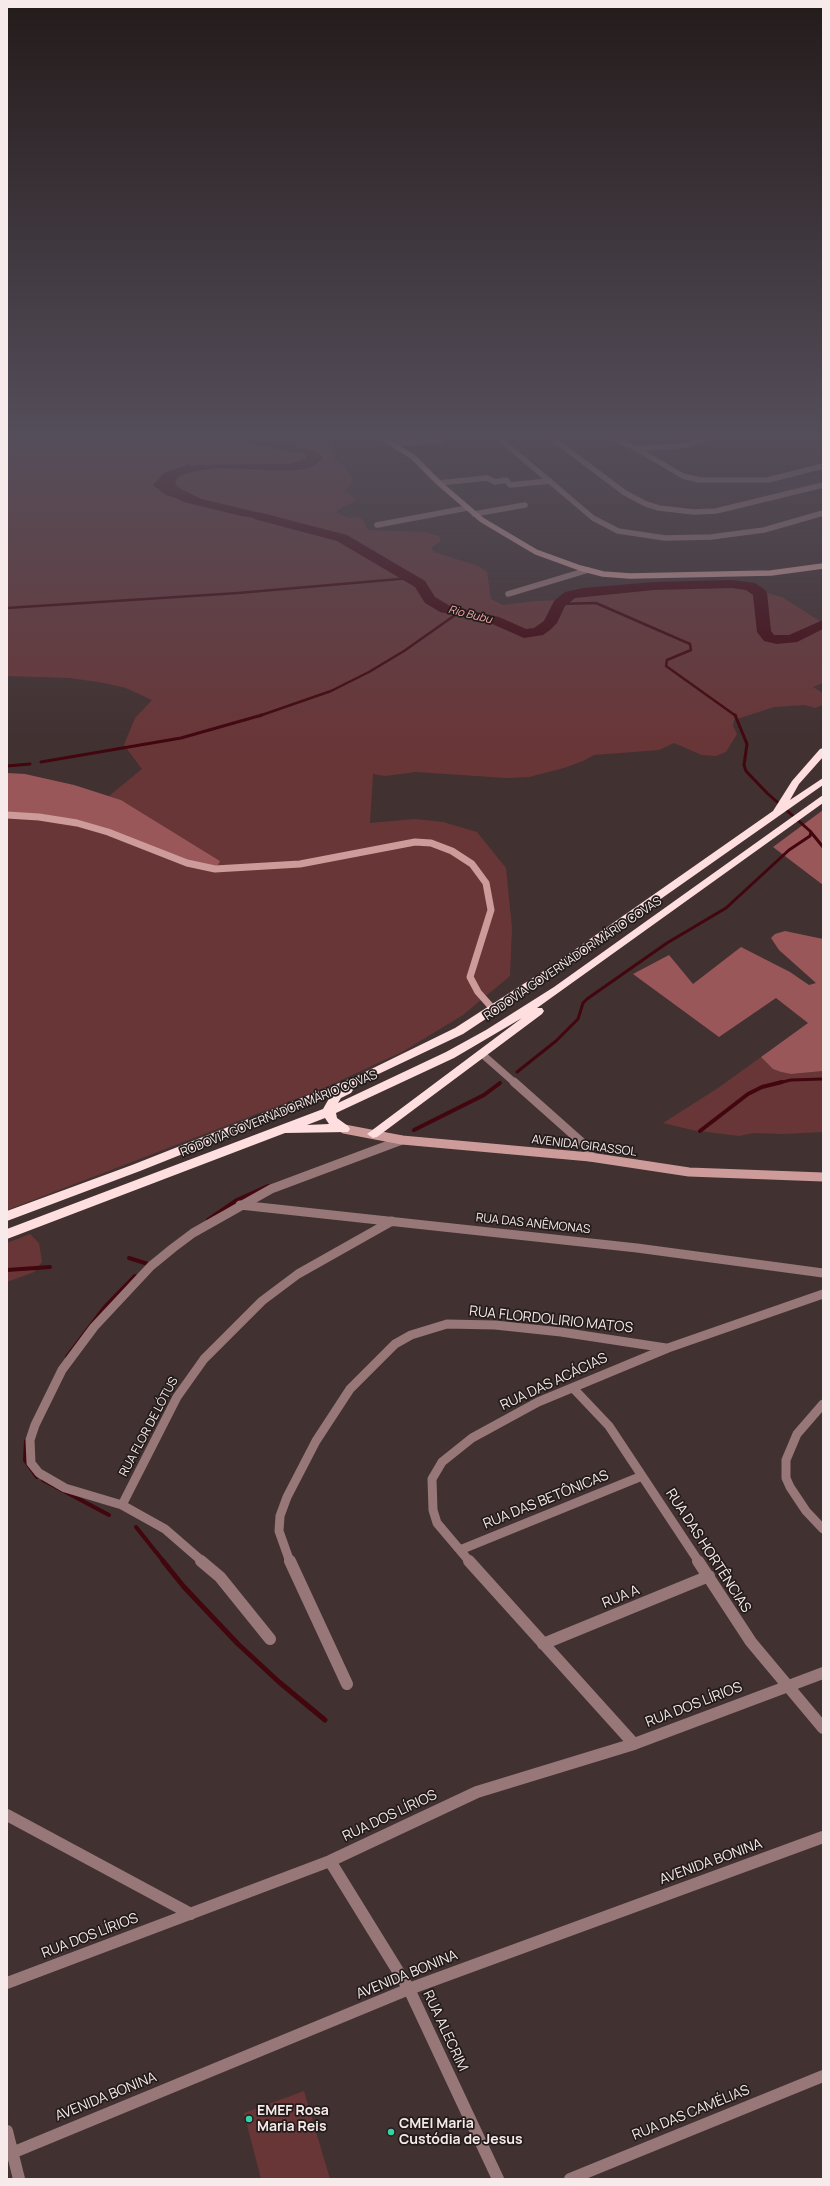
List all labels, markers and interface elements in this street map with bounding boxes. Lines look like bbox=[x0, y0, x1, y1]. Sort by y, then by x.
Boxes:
water label: Rio Bubu bbox=[447, 603, 493, 627]
street label: RODOVIA GOVERNADOR MÁRIO COVAS bbox=[482, 894, 664, 1024]
street label: RODOVIA GOVERNADOR MÁRIO COVAS bbox=[179, 1068, 379, 1160]
street label: AVENIDA GIRASSOL bbox=[531, 1132, 637, 1160]
street label: RUA DAS ANÊMONAS bbox=[475, 1211, 591, 1237]
street label: RUA FLORDOLIRIO MATOS bbox=[468, 1303, 634, 1337]
street label: RUA DAS ACÁCIAS bbox=[498, 1350, 610, 1414]
street label: RUA FLOR DE LÓTUS bbox=[117, 1375, 181, 1479]
street label: RUA DAS BETÔNICAS bbox=[481, 1467, 611, 1533]
street label: RUA DAS HORTÊNCIAS bbox=[662, 1486, 754, 1616]
street label: RUA A bbox=[600, 1582, 642, 1612]
street label: RUA DOS LÍRIOS bbox=[643, 1679, 745, 1731]
street label: RUA DOS LÍRIOS bbox=[340, 1787, 440, 1845]
street label: AVENIDA BONINA bbox=[657, 1836, 765, 1888]
street label: RUA DOS LÍRIOS bbox=[39, 1910, 141, 1962]
street label: AVENIDA BONINA bbox=[354, 1947, 460, 2003]
street label: RUA ALECRIM bbox=[419, 1988, 471, 2074]
street label: AVENIDA BONINA bbox=[53, 2069, 159, 2125]
street label: RUA DAS CAMÉLIAS bbox=[630, 2082, 752, 2144]
place label: EMEF Rosa Maria Reis bbox=[257, 2103, 329, 2136]
marker: EMEF Rosa Maria Reis bbox=[244, 2114, 254, 2124]
place label: CMEI Maria Custódia de Jesus bbox=[399, 2116, 523, 2148]
marker: CMEI Maria Custódia de Jesus bbox=[386, 2127, 396, 2137]

